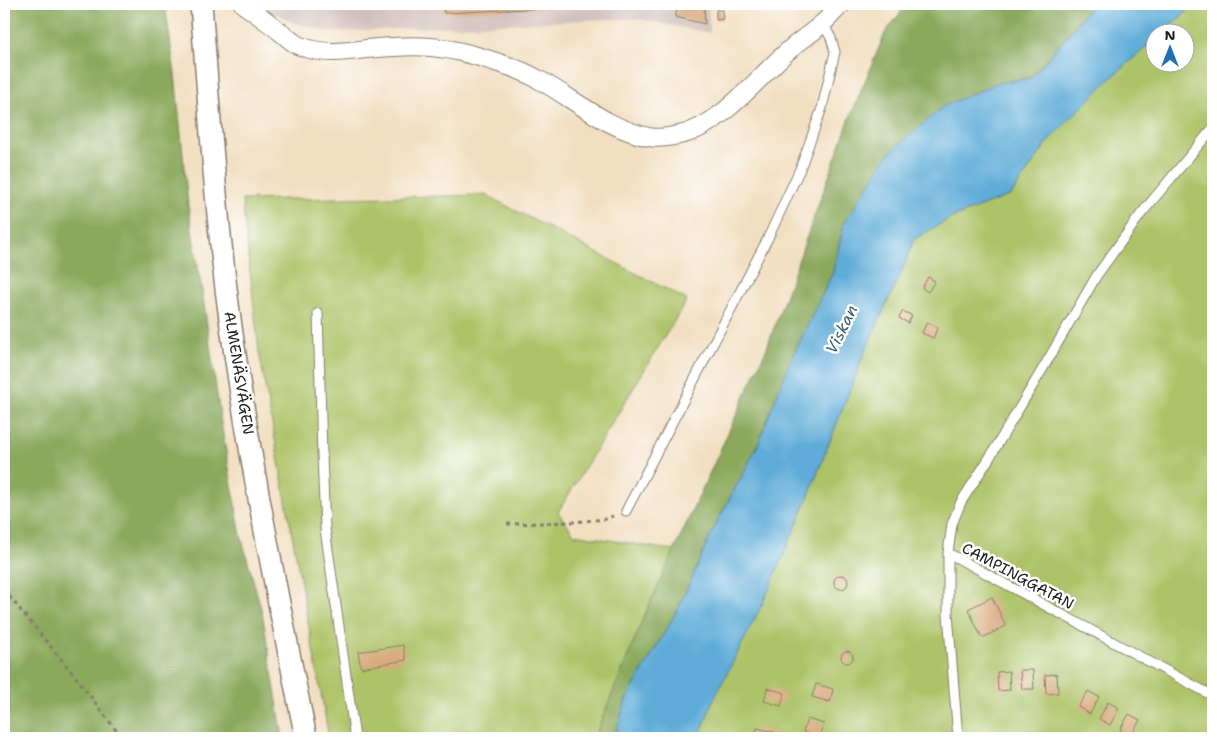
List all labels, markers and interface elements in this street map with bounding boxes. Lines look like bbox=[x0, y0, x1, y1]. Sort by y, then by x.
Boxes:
north arrow bbox=[1144, 22, 1194, 72]
text: N bbox=[1164, 26, 1176, 44]
water label: Viskan bbox=[821, 301, 862, 357]
street label: ALMENÄSVÄGEN bbox=[219, 310, 259, 436]
street label: CAMPINGGATAN bbox=[958, 538, 1078, 614]

